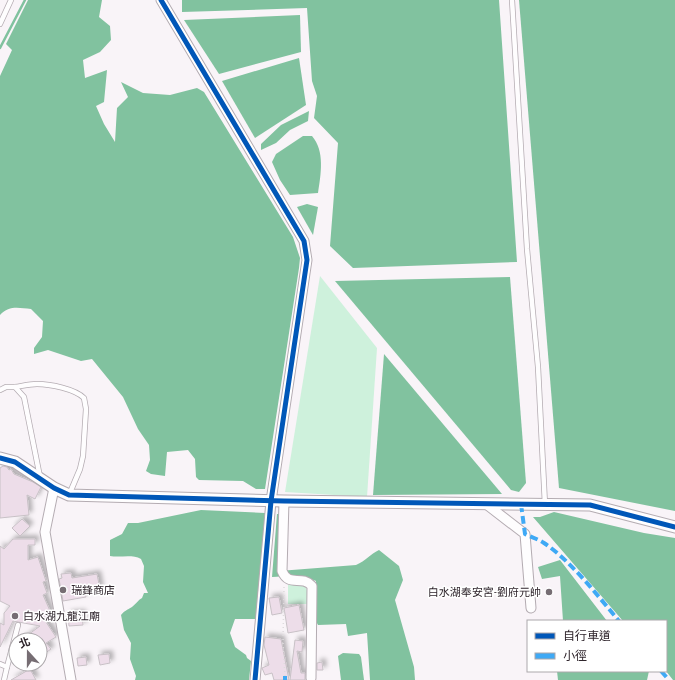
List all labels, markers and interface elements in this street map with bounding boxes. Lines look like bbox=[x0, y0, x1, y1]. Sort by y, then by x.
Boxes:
place label: 瑞鋒商店 bbox=[71, 583, 115, 597]
marker: 瑞鋒商店 bbox=[58, 585, 68, 595]
place label: 白水湖奉安宮-劉府元帥 bbox=[428, 585, 541, 599]
marker: 白水湖奉安宮-劉府元帥 bbox=[544, 587, 554, 597]
place label: 白水湖九龍江廟 bbox=[23, 609, 100, 623]
marker: 白水湖九龍江廟 bbox=[10, 611, 20, 621]
legend bbox=[527, 620, 667, 672]
text: 自行車道 bbox=[563, 628, 611, 643]
north arrow bbox=[8, 632, 48, 672]
text: 北 bbox=[17, 634, 32, 651]
text: 小徑 bbox=[563, 648, 587, 663]

